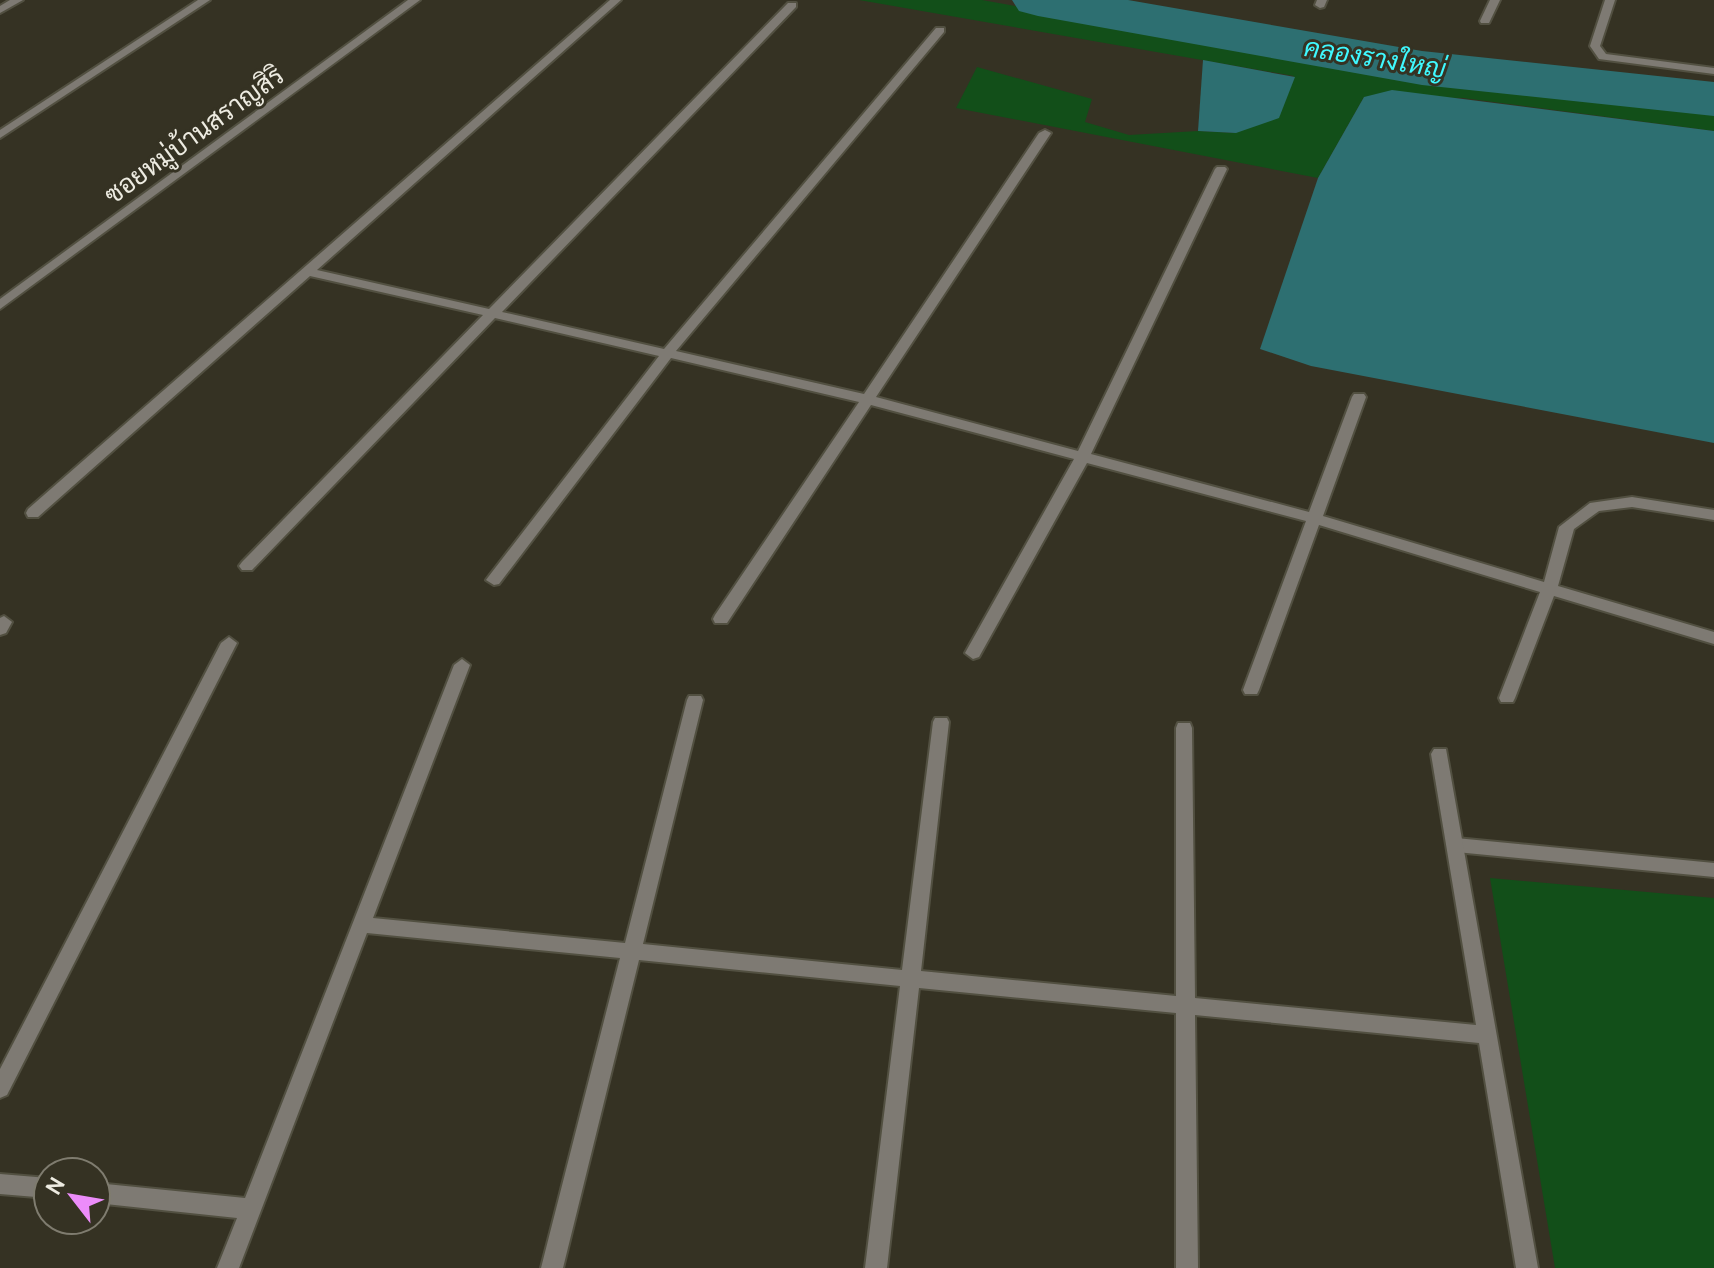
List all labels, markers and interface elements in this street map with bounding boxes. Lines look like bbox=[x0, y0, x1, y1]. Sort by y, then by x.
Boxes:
water label: คลองรางใหญ่ bbox=[1302, 31, 1450, 85]
street label: ซอยหมู่บ้านสราญสิริ bbox=[98, 59, 291, 212]
north arrow bbox=[32, 1156, 112, 1236]
text: N bbox=[40, 1172, 71, 1200]

